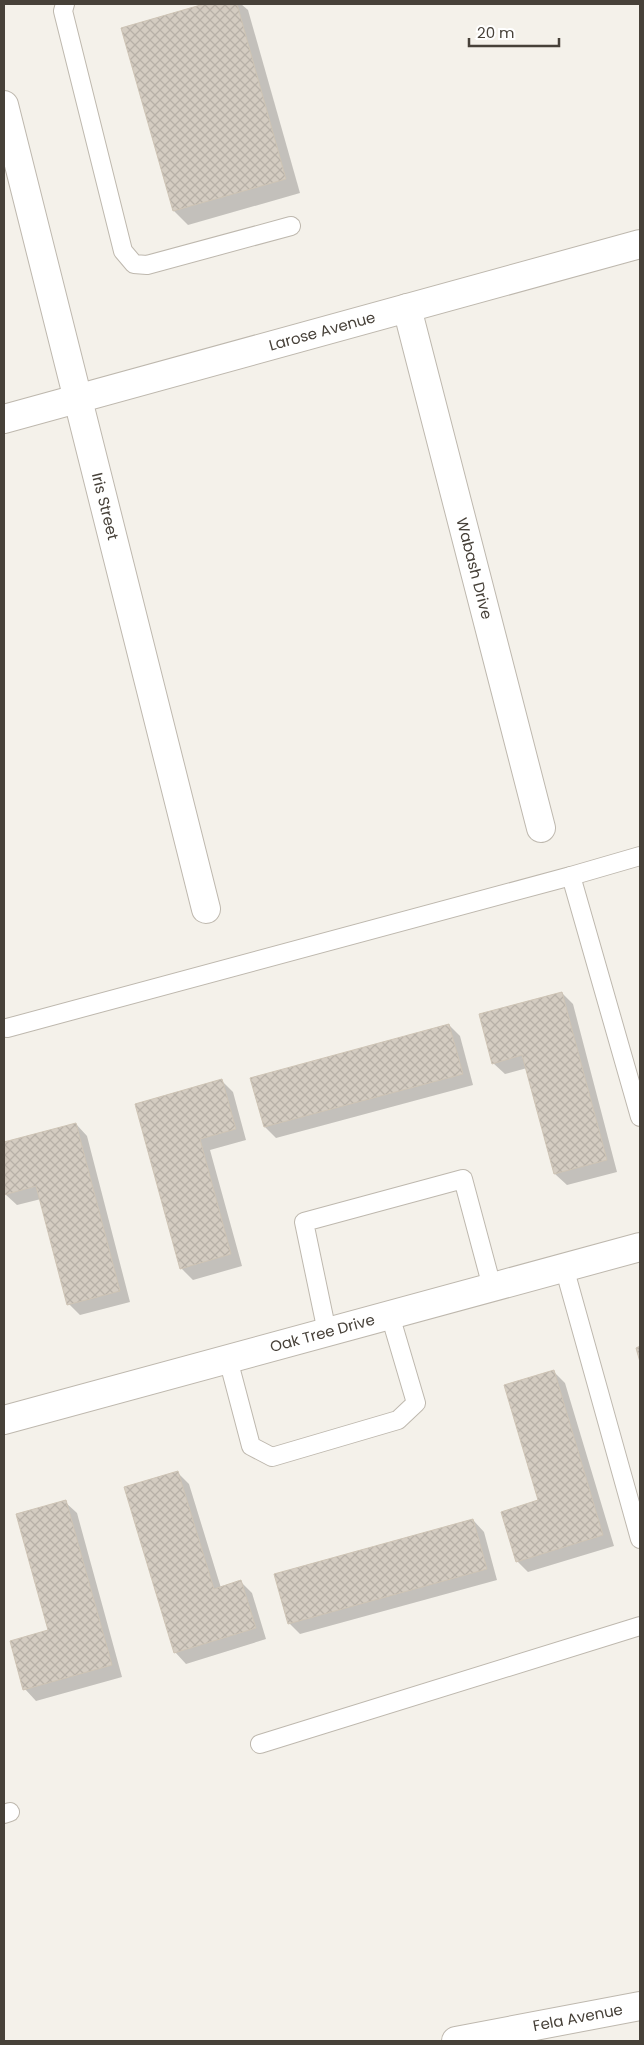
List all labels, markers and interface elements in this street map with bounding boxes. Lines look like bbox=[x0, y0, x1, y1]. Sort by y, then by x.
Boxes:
scale bar bbox=[469, 15, 559, 47]
text: 20 m bbox=[477, 22, 515, 43]
street label: Larose Avenue bbox=[267, 306, 378, 356]
street label: Iris Street bbox=[87, 470, 124, 542]
street label: Wabash Drive bbox=[451, 515, 498, 621]
street label: Oak Tree Drive bbox=[268, 1309, 377, 1357]
street label: Fela Avenue bbox=[531, 1999, 624, 2036]

